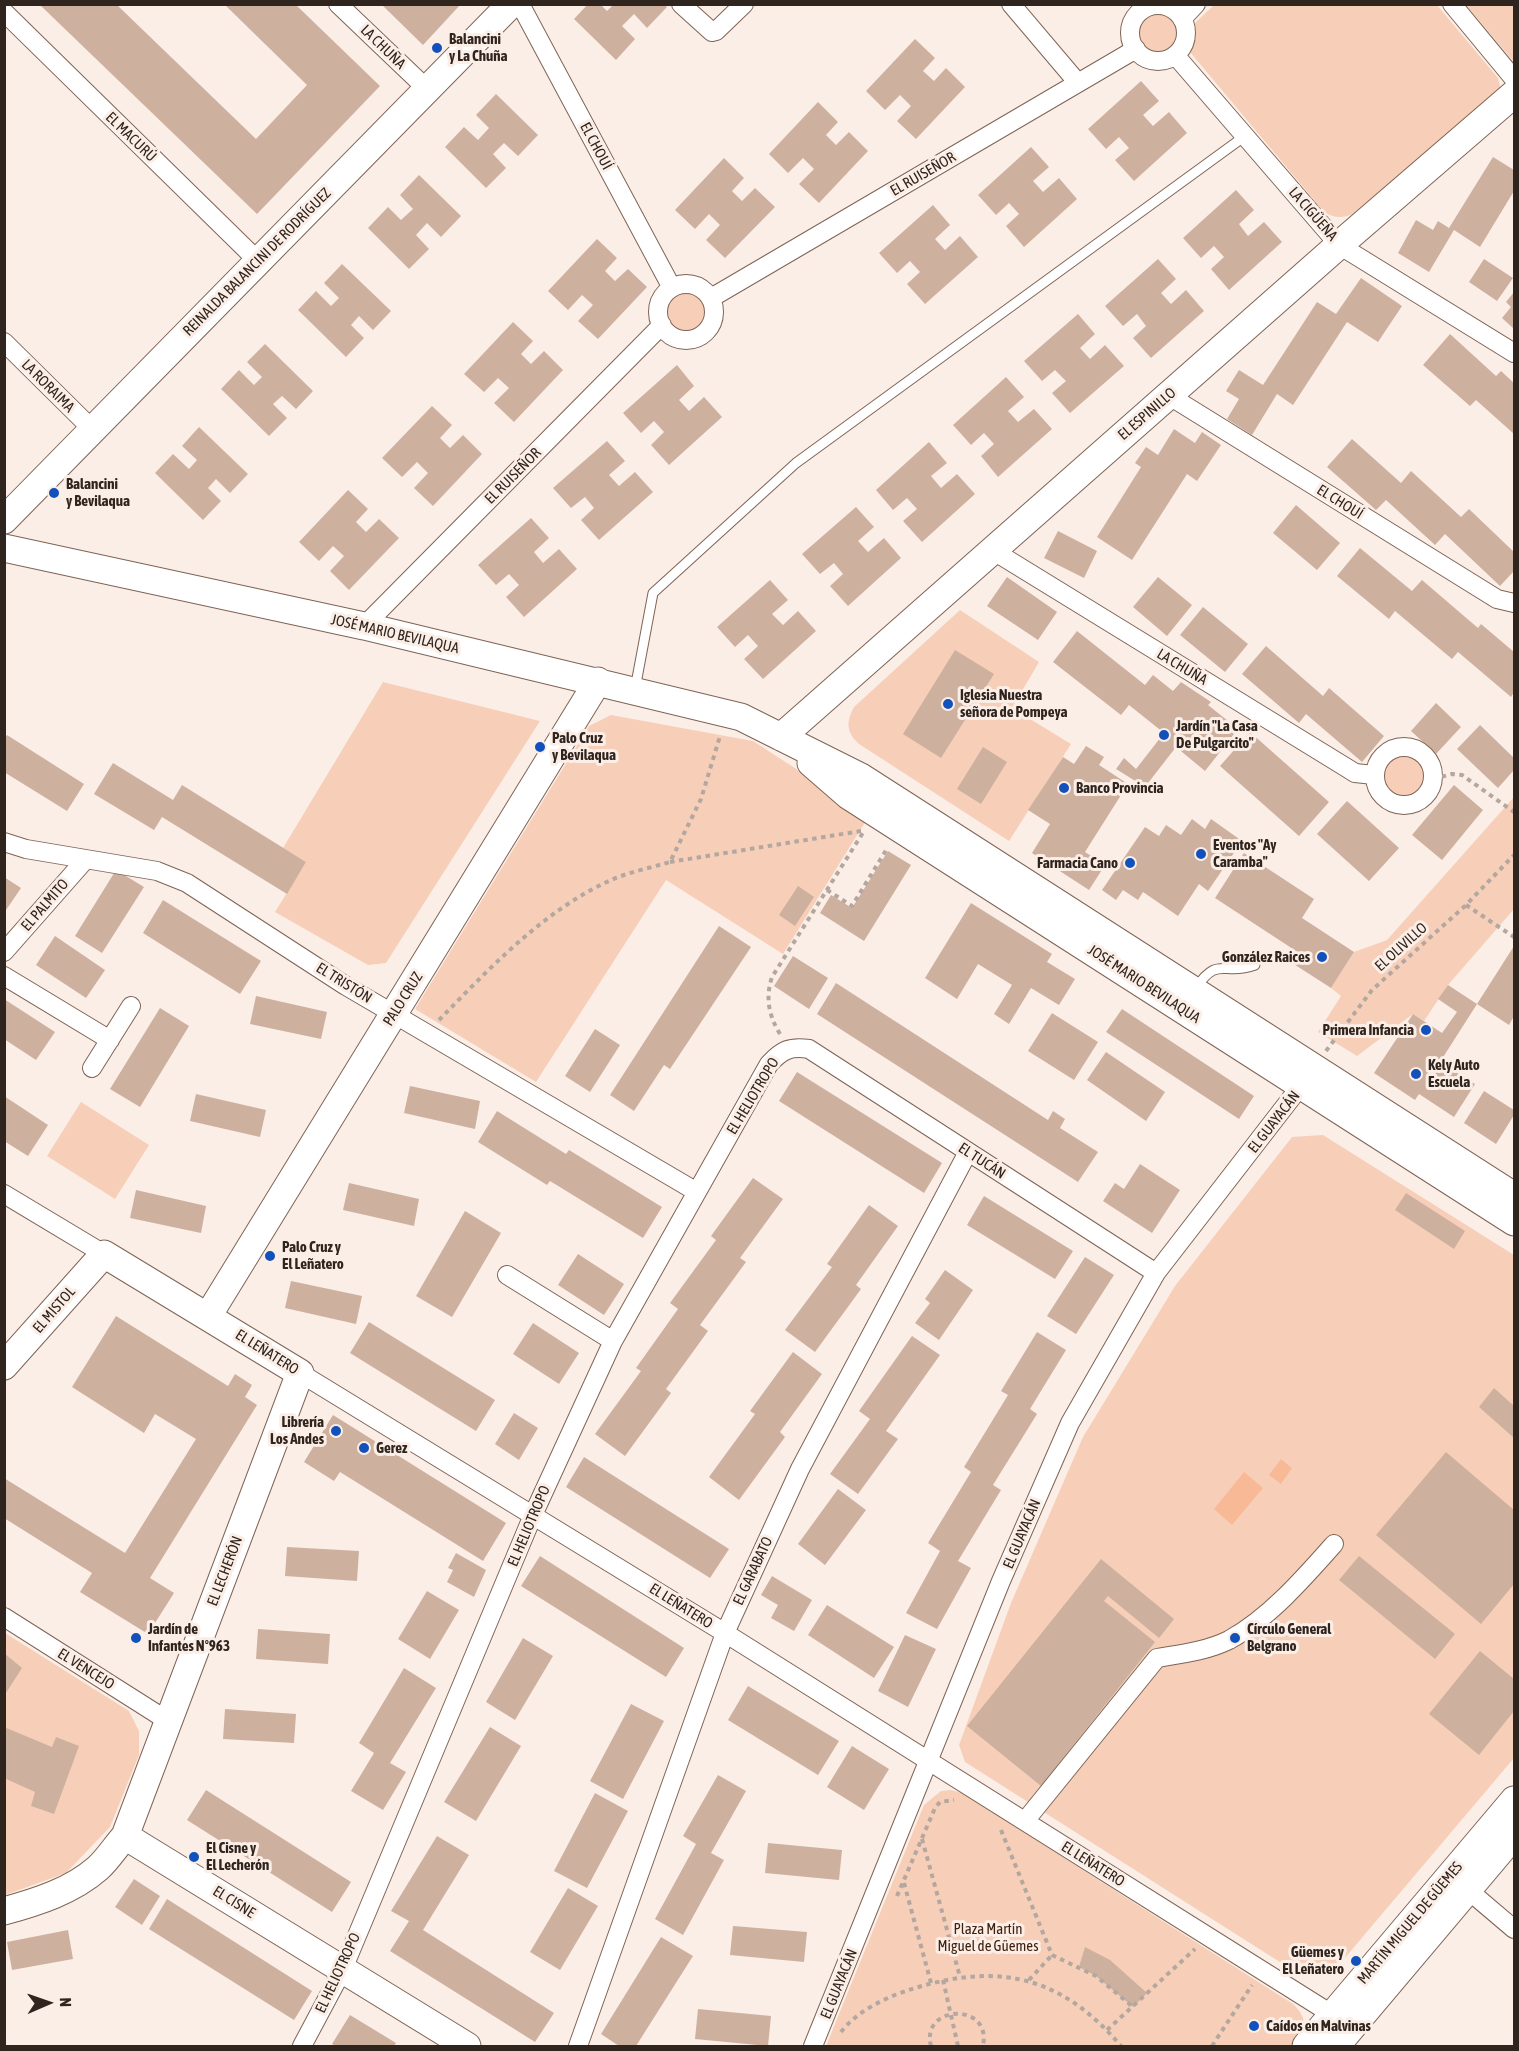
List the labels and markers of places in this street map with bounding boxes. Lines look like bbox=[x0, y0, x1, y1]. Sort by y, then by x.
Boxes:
place label: Balancini y La Chuña bbox=[449, 30, 508, 65]
marker: Balancini y La Chuña bbox=[430, 41, 444, 55]
place label: Balancini y Bevilaqua bbox=[66, 475, 130, 510]
marker: Balancini y Bevilaqua bbox=[47, 486, 61, 500]
place label: Iglesia Nuestra señora de Pompeya bbox=[960, 686, 1067, 721]
marker: Iglesia Nuestra señora de Pompeya bbox=[941, 697, 955, 711]
place label: Jardín "La Casa De Pulgarcito" bbox=[1176, 717, 1258, 752]
marker: Jardín "La Casa De Pulgarcito" bbox=[1157, 728, 1171, 742]
place label: Palo Cruz y Bevilaqua bbox=[552, 729, 616, 764]
marker: Palo Cruz y Bevilaqua bbox=[533, 740, 547, 754]
place label: Banco Provincia bbox=[1076, 779, 1164, 797]
marker: Banco Provincia bbox=[1057, 781, 1071, 795]
place label: Eventos "Ay Caramba" bbox=[1213, 836, 1276, 871]
marker: Eventos "Ay Caramba" bbox=[1194, 847, 1208, 861]
place label: Farmacia Cano bbox=[1037, 854, 1118, 872]
marker: Farmacia Cano bbox=[1123, 856, 1137, 870]
place label: González Raices bbox=[1222, 948, 1310, 966]
marker: González Raices bbox=[1315, 950, 1329, 964]
place label: Primera Infancia bbox=[1323, 1021, 1414, 1039]
marker: Primera Infancia bbox=[1419, 1023, 1433, 1037]
place label: Kely Auto Escuela bbox=[1428, 1056, 1480, 1091]
marker: Kely Auto Escuela bbox=[1409, 1067, 1423, 1081]
place label: Palo Cruz y El Leñatero bbox=[282, 1238, 344, 1273]
marker: Palo Cruz y El Leñatero bbox=[263, 1249, 277, 1263]
place label: Librería Los Andes bbox=[270, 1413, 324, 1448]
marker: Librería Los Andes bbox=[329, 1424, 343, 1438]
place label: Gerez bbox=[376, 1439, 407, 1457]
marker: Gerez bbox=[357, 1441, 371, 1455]
place label: Jardín de Infantes N°963 bbox=[148, 1620, 230, 1655]
place label: Círculo General Belgrano bbox=[1247, 1620, 1331, 1655]
marker: Jardín de Infantes N°963 bbox=[129, 1631, 143, 1645]
marker: Círculo General Belgrano bbox=[1228, 1631, 1242, 1645]
place label: El Cisne y El Lecherón bbox=[206, 1839, 269, 1874]
marker: El Cisne y El Lecherón bbox=[187, 1850, 201, 1864]
place label: Güemes y El Leñatero bbox=[1282, 1943, 1344, 1978]
marker: Güemes y El Leñatero bbox=[1349, 1954, 1363, 1968]
place label: Caídos en Malvinas bbox=[1266, 2017, 1371, 2035]
marker: Caídos en Malvinas bbox=[1247, 2019, 1261, 2033]

